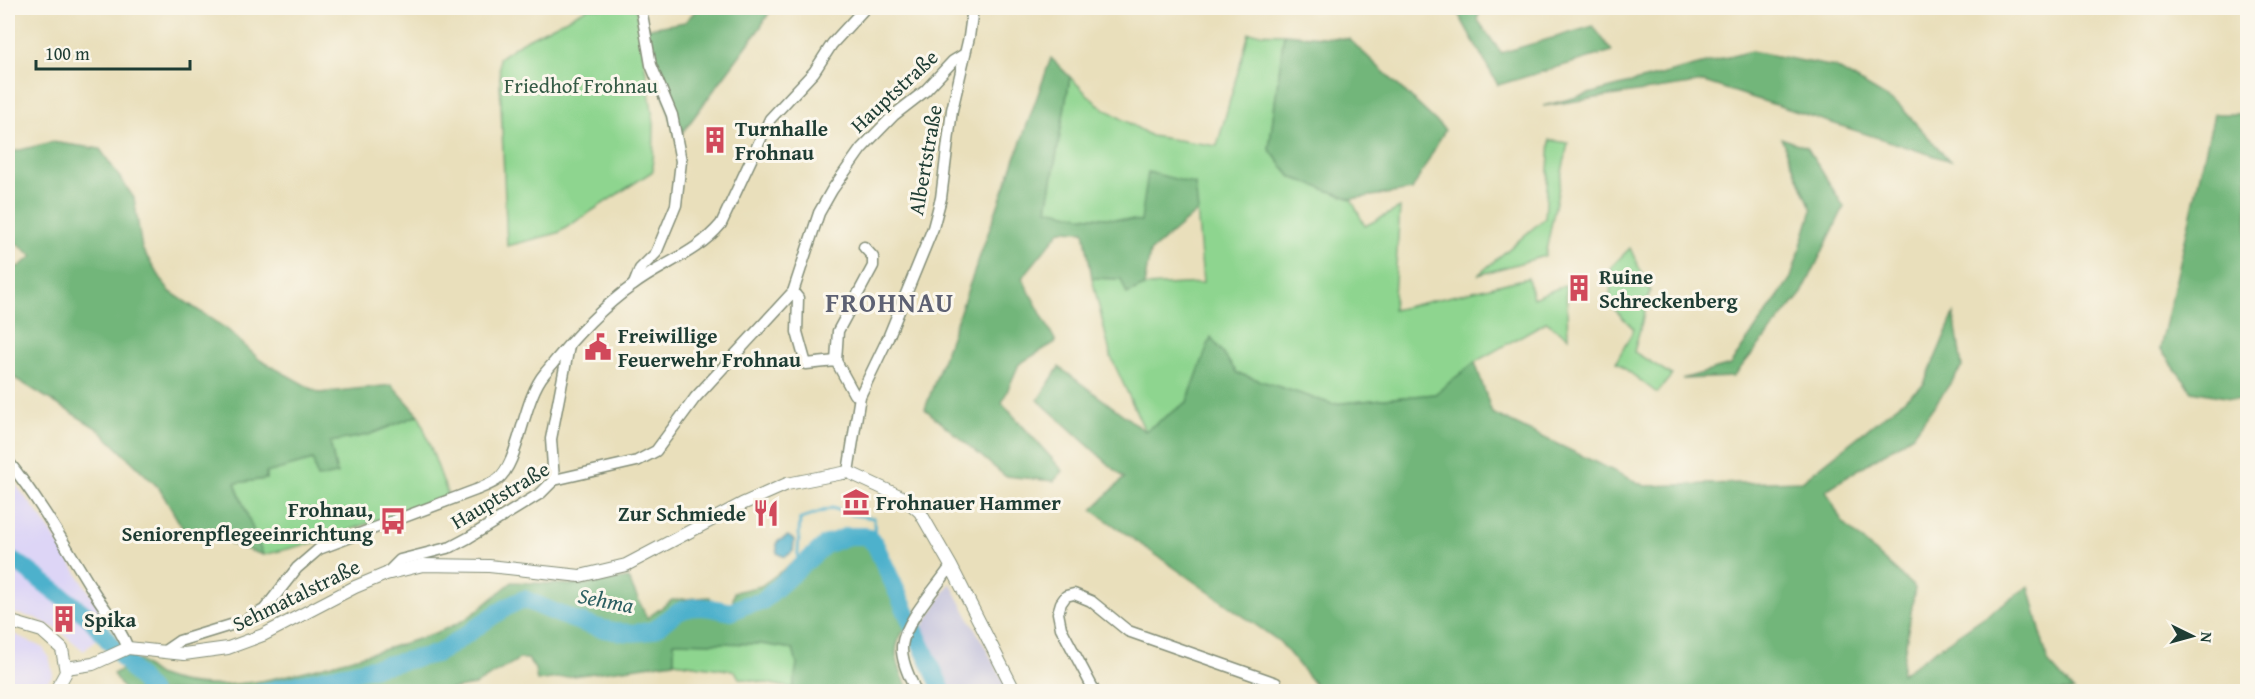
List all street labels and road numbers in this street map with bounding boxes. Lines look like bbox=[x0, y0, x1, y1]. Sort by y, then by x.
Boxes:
street label: Hauptstraße bbox=[843, 42, 945, 140]
street label: Albertstraße bbox=[900, 102, 950, 218]
street label: Hauptstraße bbox=[445, 453, 555, 537]
street label: Sehmatalstraße bbox=[227, 551, 365, 639]

